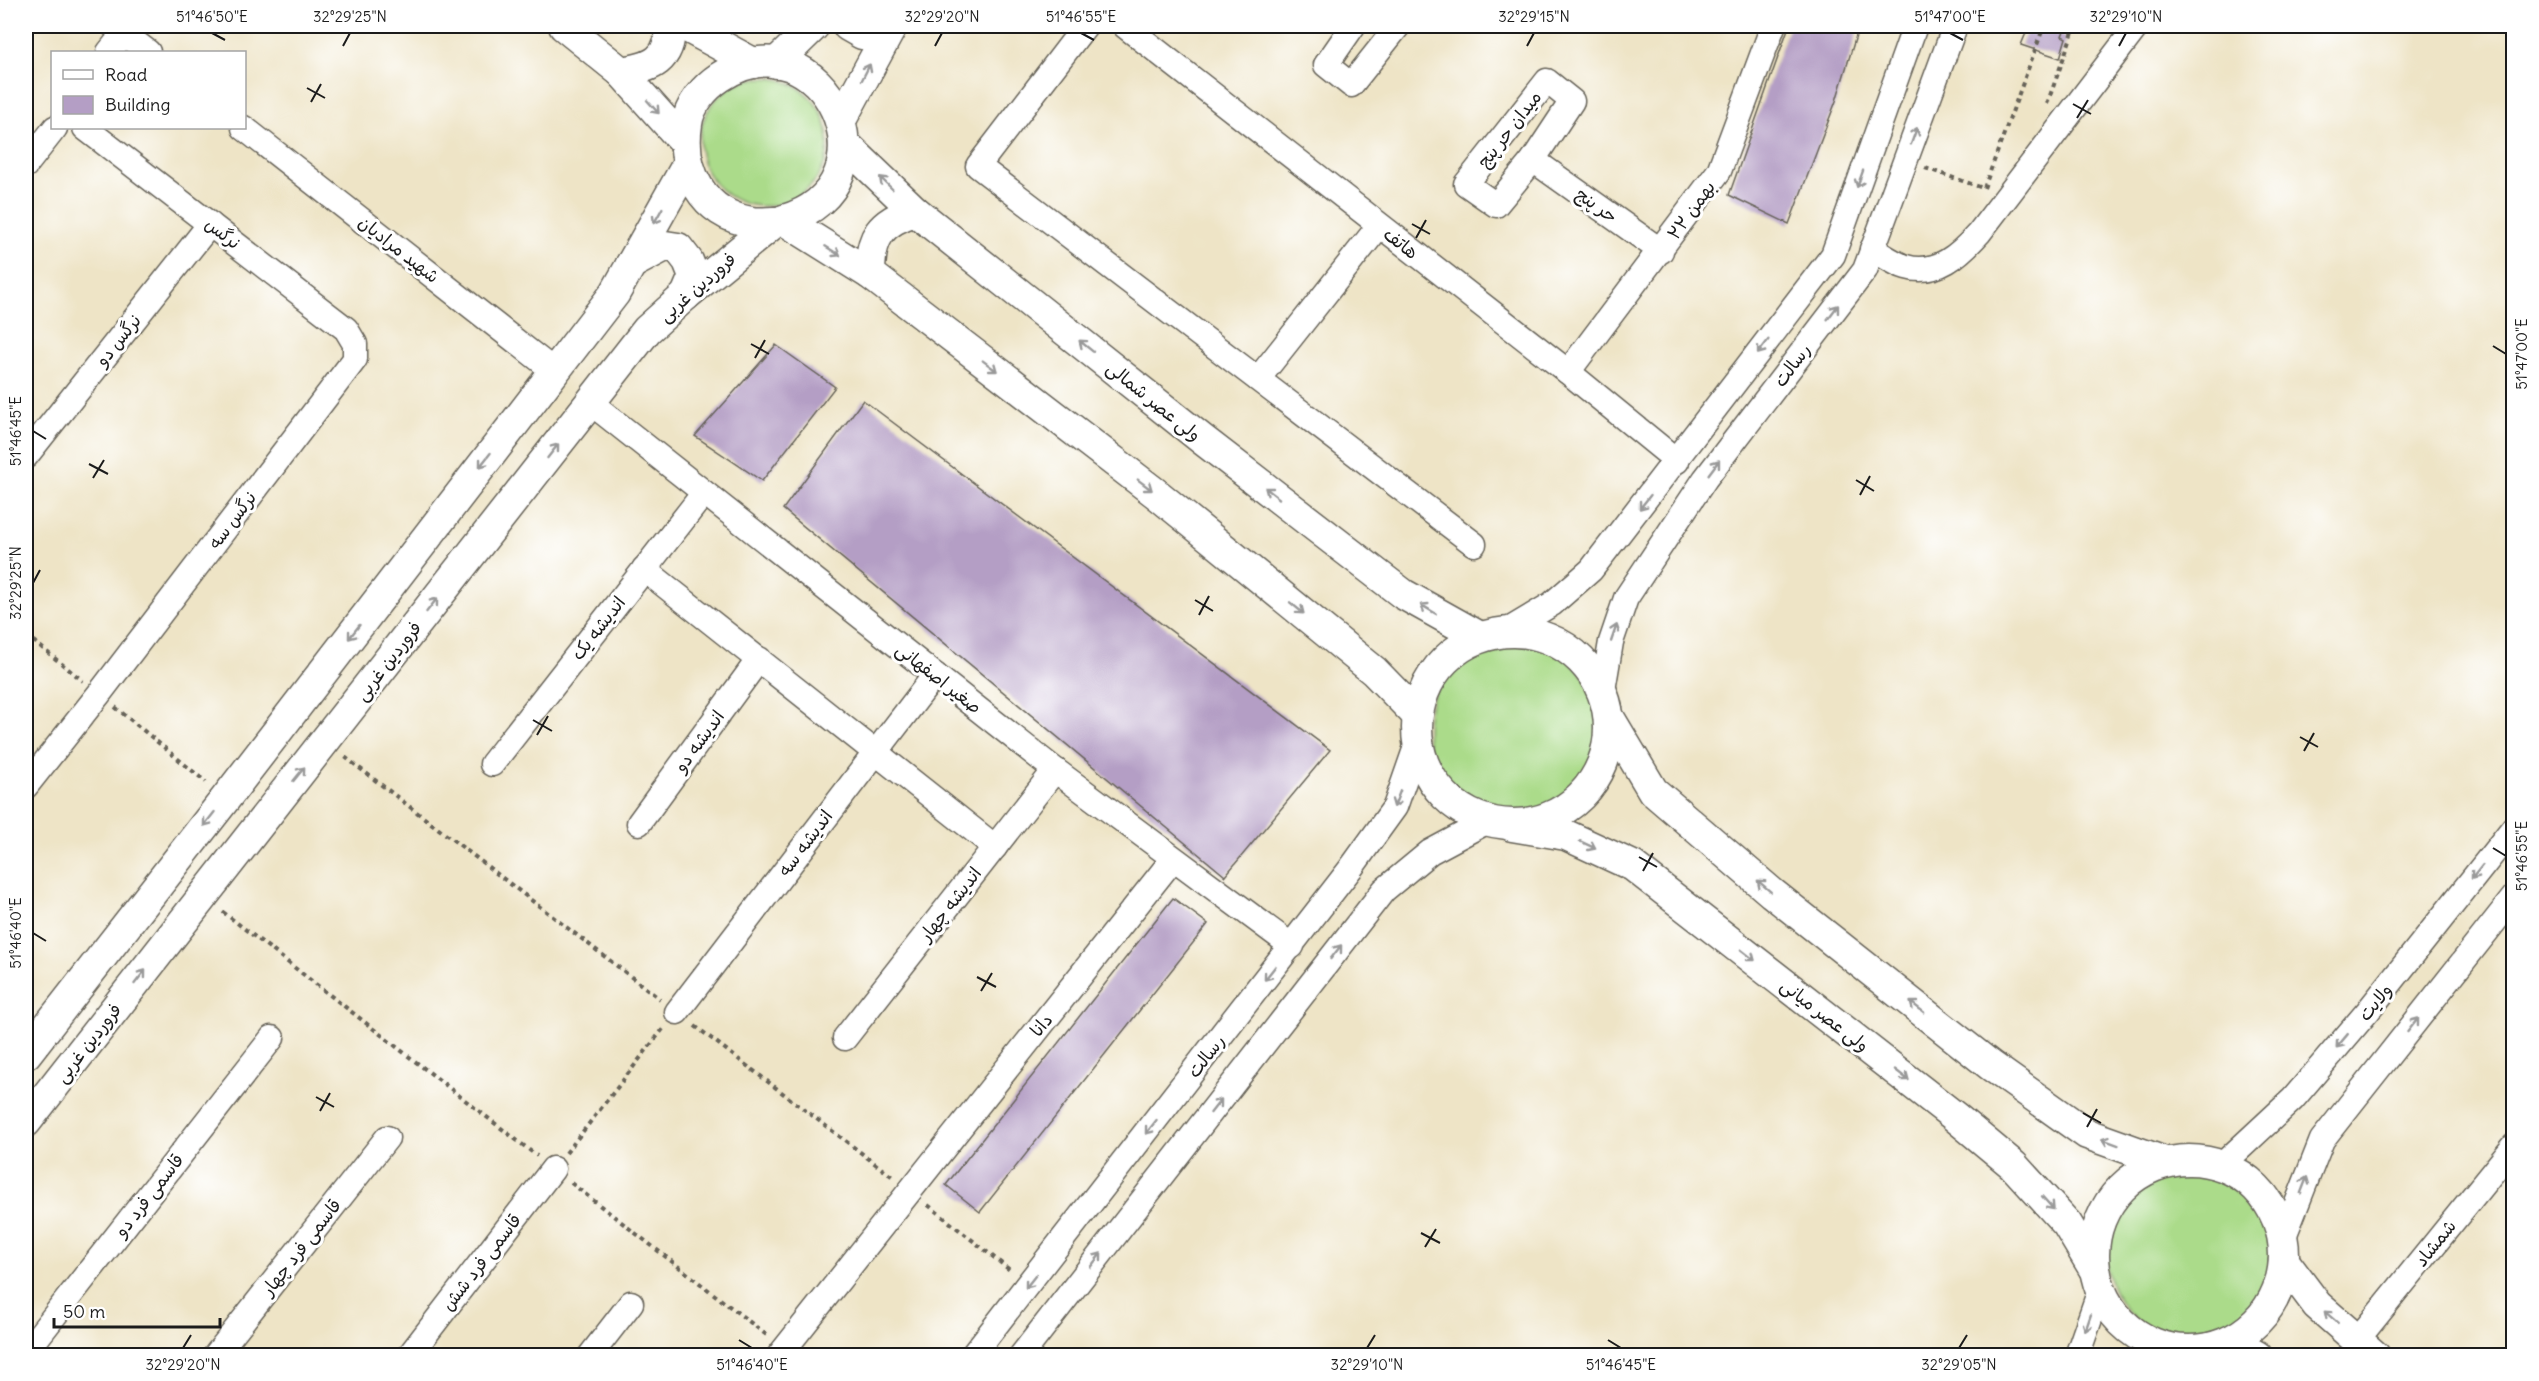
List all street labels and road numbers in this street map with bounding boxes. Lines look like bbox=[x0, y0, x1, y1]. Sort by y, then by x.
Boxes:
street label: میدان حر پنج bbox=[1472, 86, 1547, 173]
street label: ۲۲ بهمن bbox=[1662, 176, 1720, 244]
street label: حر پنج bbox=[1571, 182, 1622, 229]
street label: شهید مرادیان bbox=[354, 210, 444, 288]
street label: نرگس bbox=[201, 212, 245, 254]
street label: هاتف bbox=[1379, 222, 1423, 264]
street label: فروردین غربی bbox=[654, 247, 740, 327]
street label: نرگس دو bbox=[89, 309, 146, 372]
street label: رسالت bbox=[1768, 339, 1816, 391]
street label: ولی عصر شمالی bbox=[1102, 356, 1206, 446]
street label: نرگس سه bbox=[203, 487, 261, 553]
street label: اندیشه یک bbox=[566, 591, 630, 665]
street label: فروردین غربی bbox=[350, 617, 426, 705]
street label: صغیر اصفهانی bbox=[892, 637, 986, 719]
street label: اندیشه دو bbox=[668, 706, 729, 778]
street label: اندیشه سه bbox=[773, 805, 837, 881]
street label: اندیشه چهار bbox=[913, 862, 987, 948]
street label: ولی عصر میانی bbox=[1776, 973, 1874, 1057]
street label: ولایت bbox=[2353, 979, 2397, 1025]
street label: فروردین غربی bbox=[50, 999, 126, 1087]
street label: دانا bbox=[1025, 1009, 1057, 1041]
street label: رسالت bbox=[1182, 1030, 1230, 1082]
street label: قاسمی فرد دو bbox=[108, 1149, 189, 1243]
street label: قاسمی فرد چهار bbox=[255, 1194, 347, 1302]
street label: قاسمی فرد شش bbox=[436, 1209, 526, 1315]
street label: شمشاد bbox=[2409, 1215, 2461, 1271]

